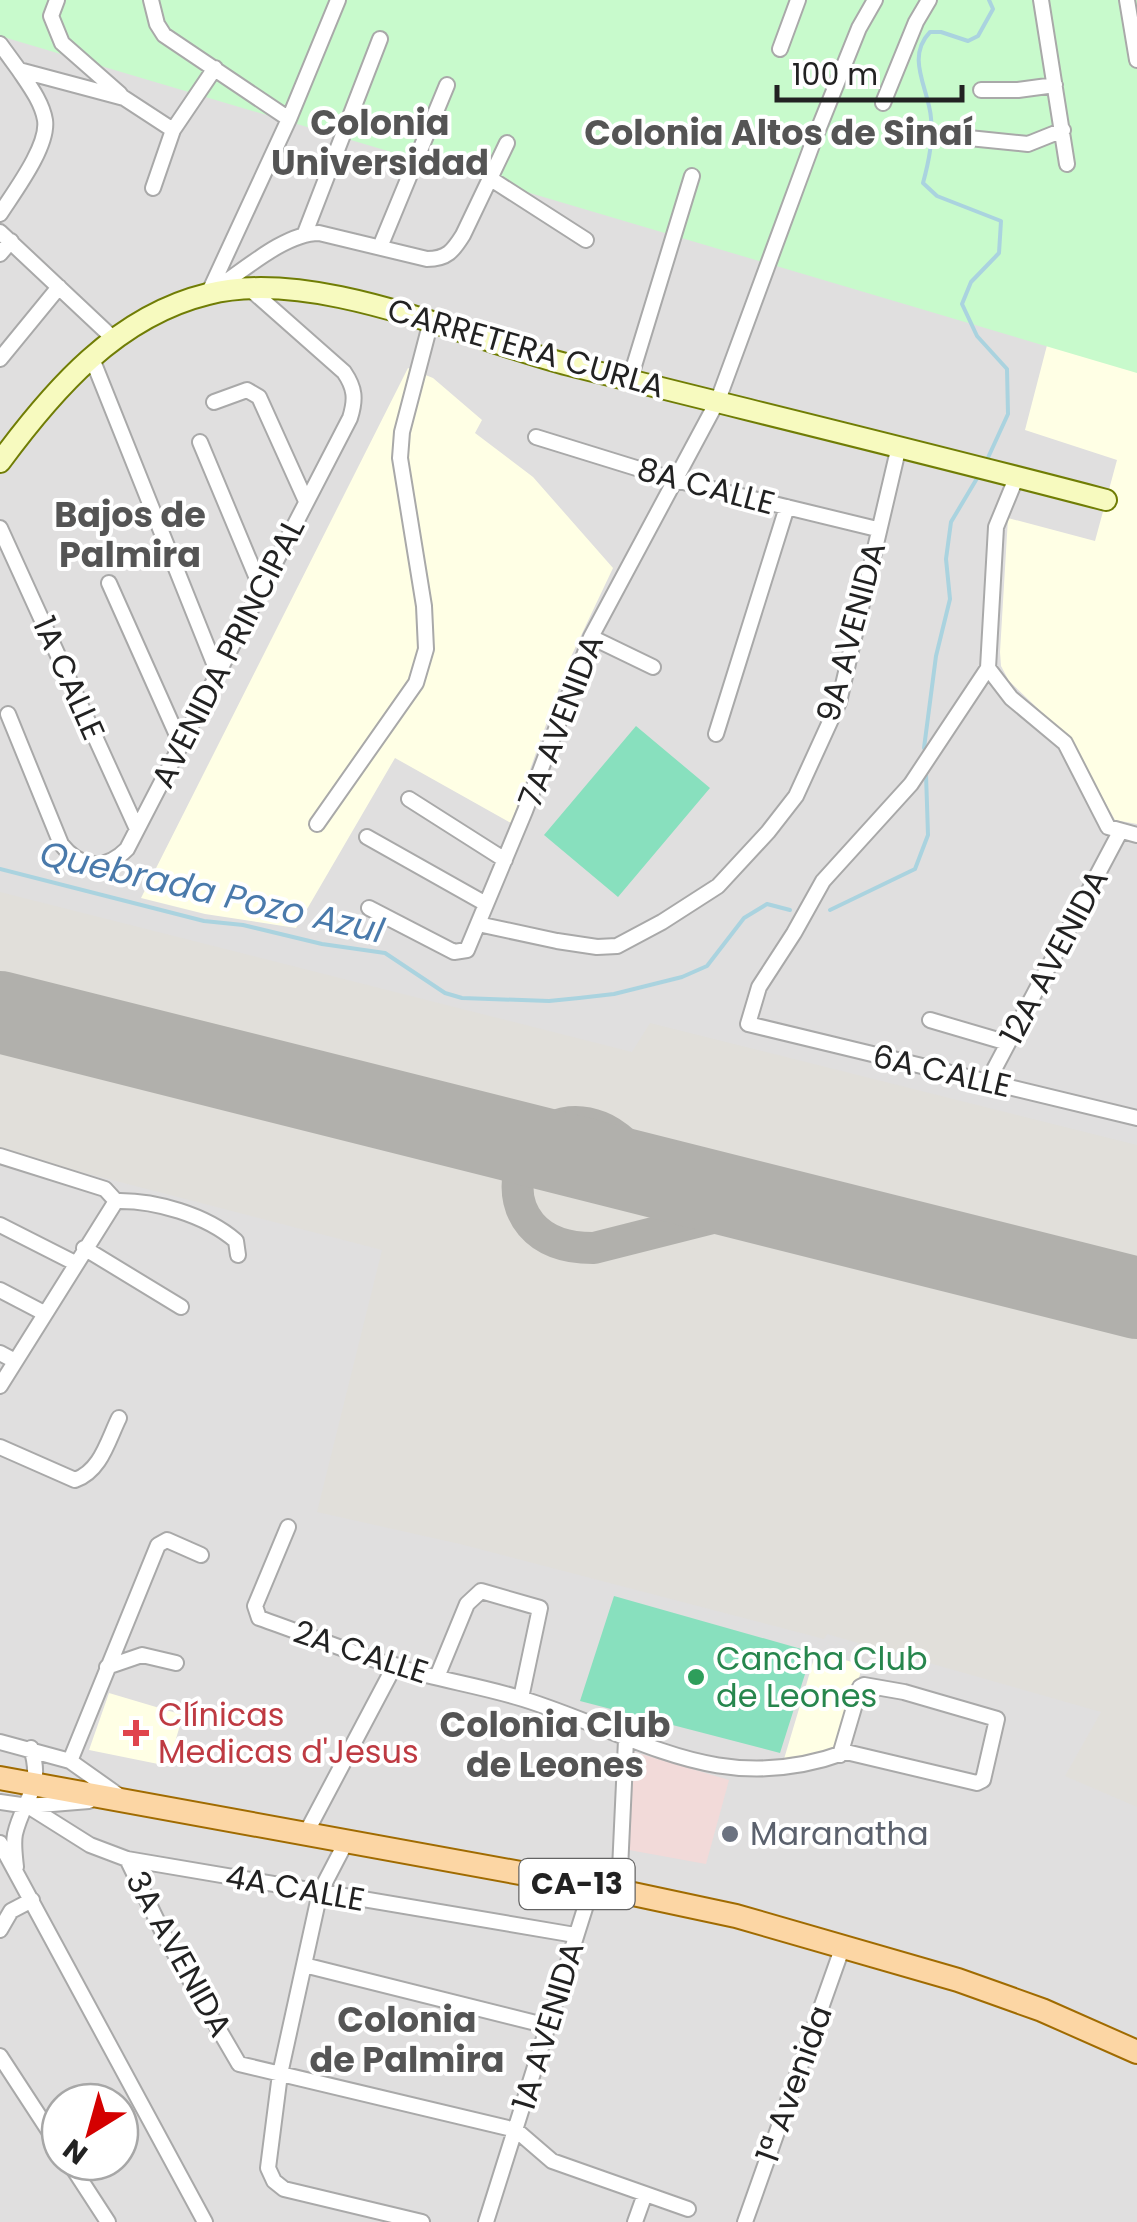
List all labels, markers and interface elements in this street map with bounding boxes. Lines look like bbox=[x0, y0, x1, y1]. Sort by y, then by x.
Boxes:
scale bar bbox=[777, 40, 962, 102]
text: 100 m bbox=[792, 53, 878, 96]
district label: Colonia Universidad bbox=[271, 98, 489, 187]
district label: Colonia Altos de Sinaí bbox=[584, 108, 974, 157]
street label: CARRETERA CURLA bbox=[382, 286, 670, 409]
street label: 8A CALLE bbox=[632, 446, 780, 525]
district label: Bajos de Palmira bbox=[54, 490, 206, 579]
street label: AVENIDA PRINCIPAL bbox=[140, 510, 315, 796]
street label: 9A AVENIDA bbox=[805, 537, 896, 727]
street label: 1A CALLE bbox=[22, 609, 117, 747]
street label: 7A AVENIDA bbox=[507, 628, 614, 814]
water label: Quebrada Pozo Azul bbox=[35, 828, 389, 955]
street label: 12A AVENIDA bbox=[988, 861, 1119, 1053]
street label: 6A CALLE bbox=[868, 1033, 1016, 1108]
street label: 2A CALLE bbox=[288, 1609, 434, 1694]
place label: Cancha Club de Leones bbox=[716, 1636, 928, 1718]
marker: Cancha Club de Leones bbox=[685, 1666, 707, 1688]
place label: Clínicas Medicas d'Jesus bbox=[158, 1692, 419, 1774]
district label: Colonia Club de Leones bbox=[439, 1700, 671, 1789]
marker: Clínicas Medicas d'Jesus bbox=[123, 1720, 149, 1746]
place label: Maranatha bbox=[750, 1811, 929, 1856]
marker: Maranatha bbox=[719, 1823, 741, 1845]
street label: 4A CALLE bbox=[222, 1853, 368, 1922]
road number: CA-13 bbox=[520, 1859, 634, 1909]
street label: 3A AVENIDA bbox=[115, 1863, 244, 2045]
street label: 1A AVENIDA bbox=[500, 1936, 595, 2116]
district label: Colonia de Palmira bbox=[310, 1995, 504, 2084]
street label: 1ª Avenida bbox=[744, 1999, 843, 2169]
north arrow bbox=[40, 2082, 140, 2182]
text: N bbox=[55, 2130, 95, 2173]

